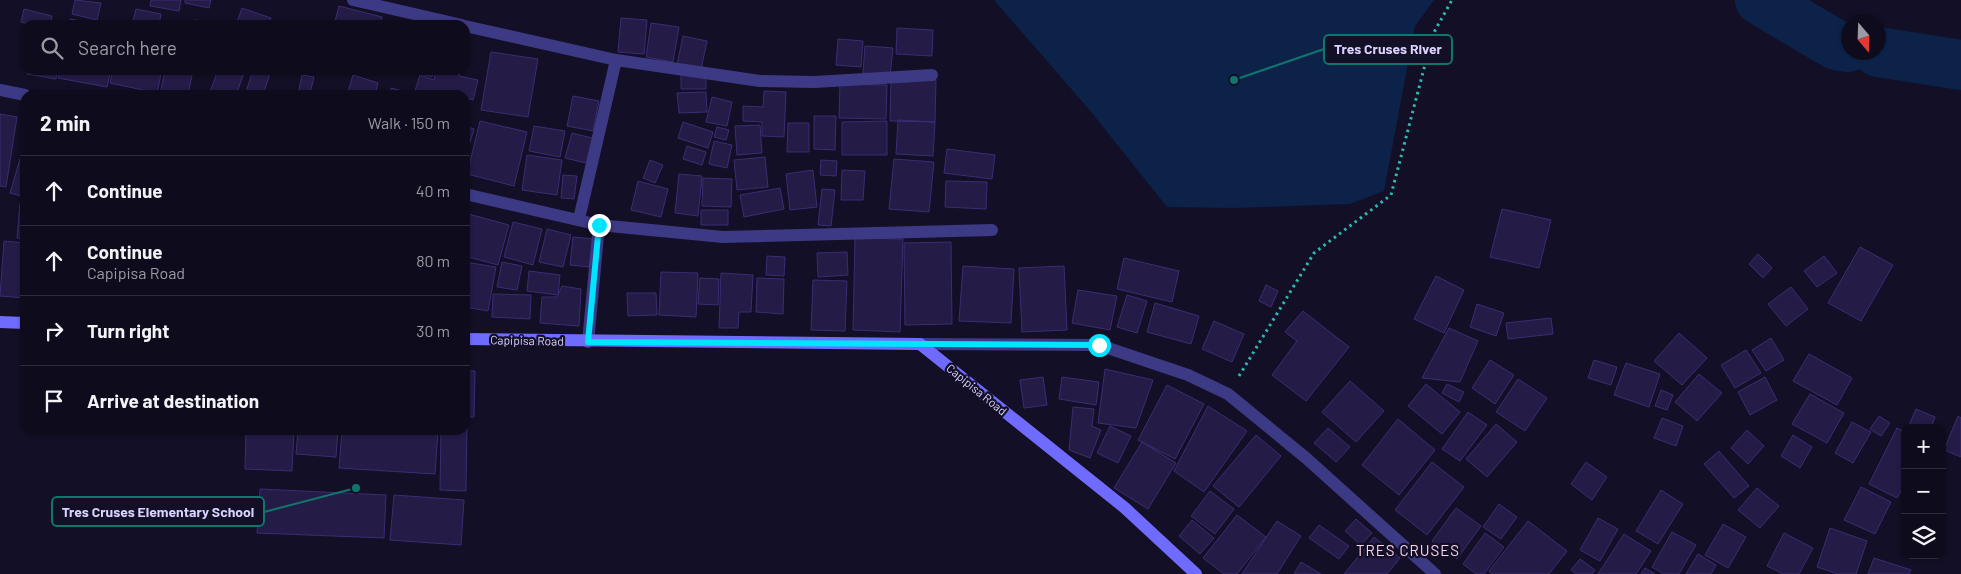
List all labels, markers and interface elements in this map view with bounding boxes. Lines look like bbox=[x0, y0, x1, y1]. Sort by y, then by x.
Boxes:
north arrow bbox=[1841, 15, 1886, 60]
search box bbox=[20, 20, 470, 75]
icon: search bbox=[38, 34, 66, 62]
callout: Tres Cruses River bbox=[1324, 35, 1452, 64]
text: Search here bbox=[78, 36, 177, 59]
text: Tres Cruses River bbox=[1334, 40, 1443, 57]
text: 2 min bbox=[40, 110, 90, 135]
text: Walk · 150 m bbox=[368, 113, 450, 132]
icon: ahead bbox=[40, 177, 68, 205]
text: Continue bbox=[87, 179, 163, 202]
text: 40 m bbox=[416, 181, 450, 200]
route end bbox=[588, 214, 611, 237]
text: Continue bbox=[87, 240, 163, 263]
icon: ahead bbox=[40, 247, 68, 275]
text: 80 m bbox=[416, 251, 450, 270]
text: Capipisa Road bbox=[87, 263, 185, 282]
icon: right bbox=[40, 317, 68, 345]
text: Turn right bbox=[87, 319, 169, 342]
text: 30 m bbox=[416, 321, 450, 340]
street label: Capipisa Road bbox=[490, 332, 564, 348]
route start bbox=[1088, 334, 1111, 357]
street label: Capipisa Road bbox=[944, 360, 1010, 418]
icon: arrive bbox=[40, 387, 68, 415]
text: Arrive at destination bbox=[87, 389, 259, 412]
map controls bbox=[1901, 424, 1946, 559]
button: + bbox=[1901, 424, 1946, 469]
button: − bbox=[1901, 469, 1946, 514]
callout: Tres Cruses Elementary School bbox=[52, 497, 264, 526]
text: Tres Cruses Elementary School bbox=[62, 503, 254, 520]
button: layers bbox=[1901, 514, 1946, 559]
district label: TRES CRUSES bbox=[1356, 541, 1460, 559]

